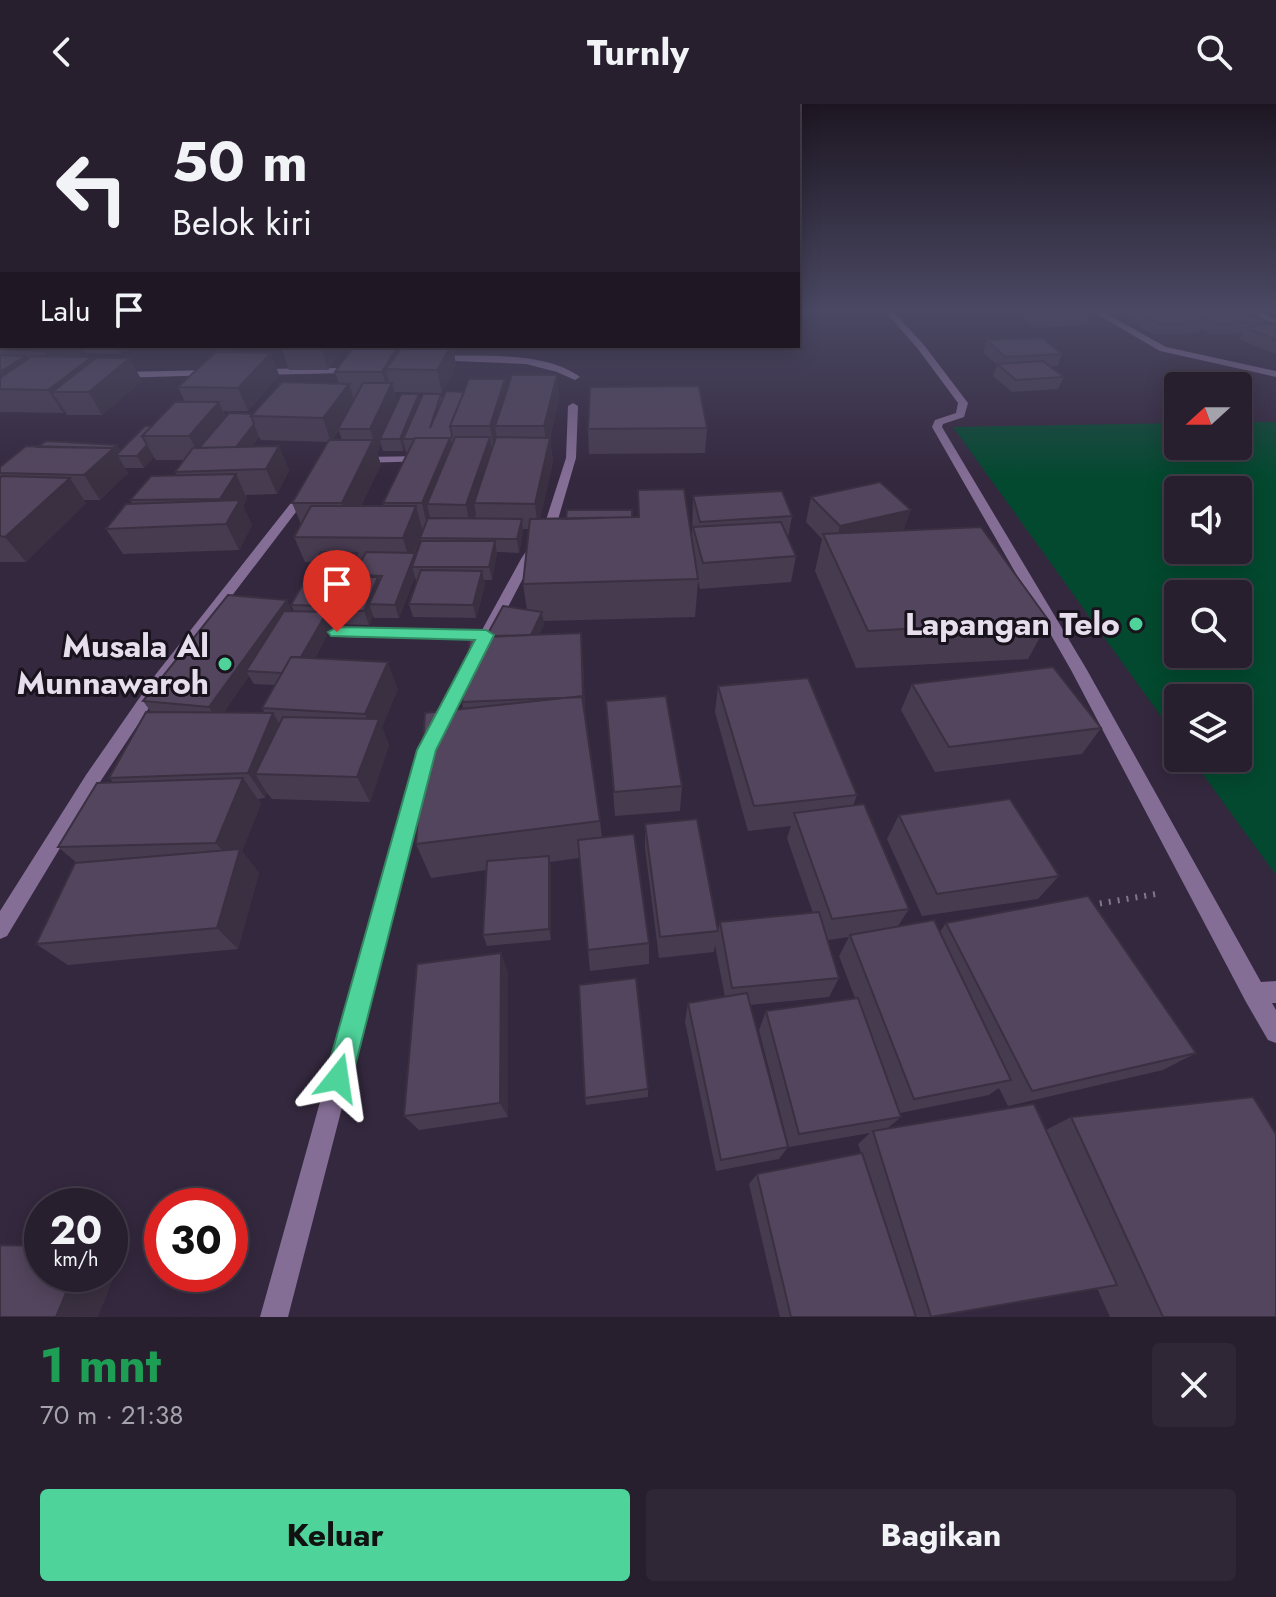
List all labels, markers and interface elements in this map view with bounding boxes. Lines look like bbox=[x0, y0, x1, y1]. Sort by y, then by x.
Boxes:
text: Turnly bbox=[587, 26, 689, 78]
icon: back bbox=[40, 30, 84, 74]
icon: search bbox=[1192, 30, 1236, 74]
text: 50 m bbox=[172, 121, 308, 202]
icon: left bbox=[40, 136, 144, 240]
text: Belok kiri bbox=[172, 196, 312, 248]
icon: arrive bbox=[107, 288, 151, 332]
text: Lalu bbox=[40, 289, 91, 332]
north arrow bbox=[1164, 372, 1252, 460]
map controls bbox=[1164, 372, 1252, 772]
button: sound bbox=[1164, 476, 1252, 564]
pin bbox=[303, 550, 371, 632]
icon: arrive bbox=[315, 562, 359, 606]
button: search bbox=[1164, 580, 1252, 668]
place label: Lapangan Telo bbox=[905, 601, 1120, 647]
marker: Lapangan Telo bbox=[1127, 615, 1145, 633]
place label: Musala Al Munnawaroh bbox=[17, 623, 209, 706]
marker: Musala Al Munnawaroh bbox=[216, 655, 234, 673]
button: layers bbox=[1164, 684, 1252, 772]
position arrow bbox=[296, 1036, 380, 1120]
speed limit sign: 30 bbox=[144, 1188, 248, 1292]
text: 20 bbox=[50, 1201, 102, 1259]
text: km/h bbox=[53, 1245, 99, 1274]
text: 1 mnt bbox=[40, 1331, 161, 1400]
button: close bbox=[1152, 1343, 1236, 1427]
text: 70 m · 21:38 bbox=[40, 1396, 183, 1434]
button: Keluar bbox=[40, 1489, 630, 1581]
button: Bagikan bbox=[646, 1489, 1236, 1581]

